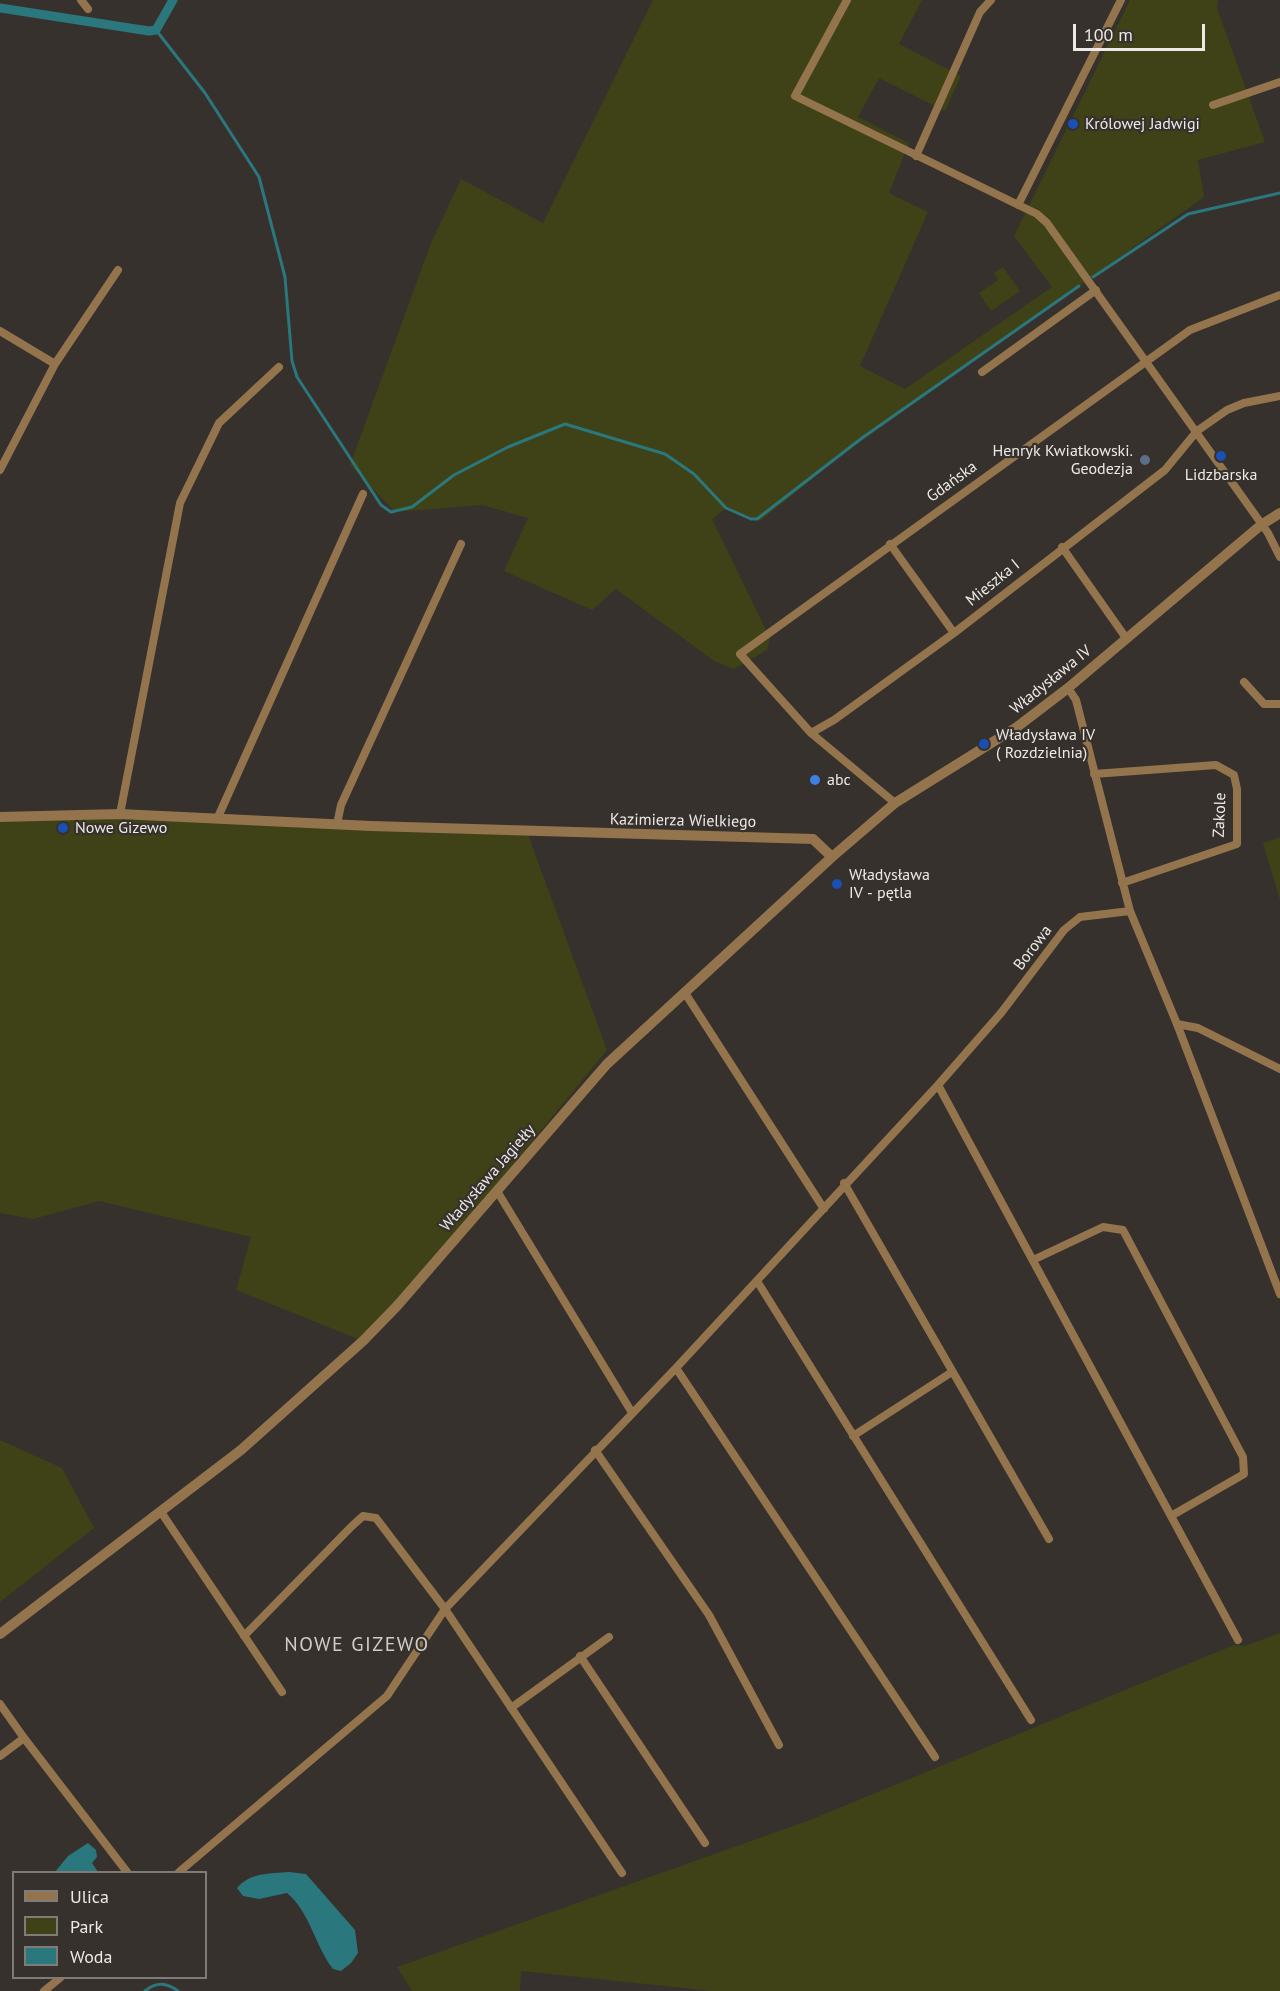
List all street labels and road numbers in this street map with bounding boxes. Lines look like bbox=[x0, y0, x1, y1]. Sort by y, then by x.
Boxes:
street label: Gdańska bbox=[923, 457, 981, 507]
street label: Mieszka I bbox=[962, 556, 1024, 610]
street label: Władysława IV bbox=[1006, 641, 1096, 719]
street label: Zakole bbox=[1210, 792, 1230, 838]
street label: Kazimierza Wielkiego bbox=[610, 810, 756, 832]
street label: Borowa bbox=[1010, 922, 1056, 974]
street label: Władysława Jagiełły bbox=[436, 1121, 540, 1235]

